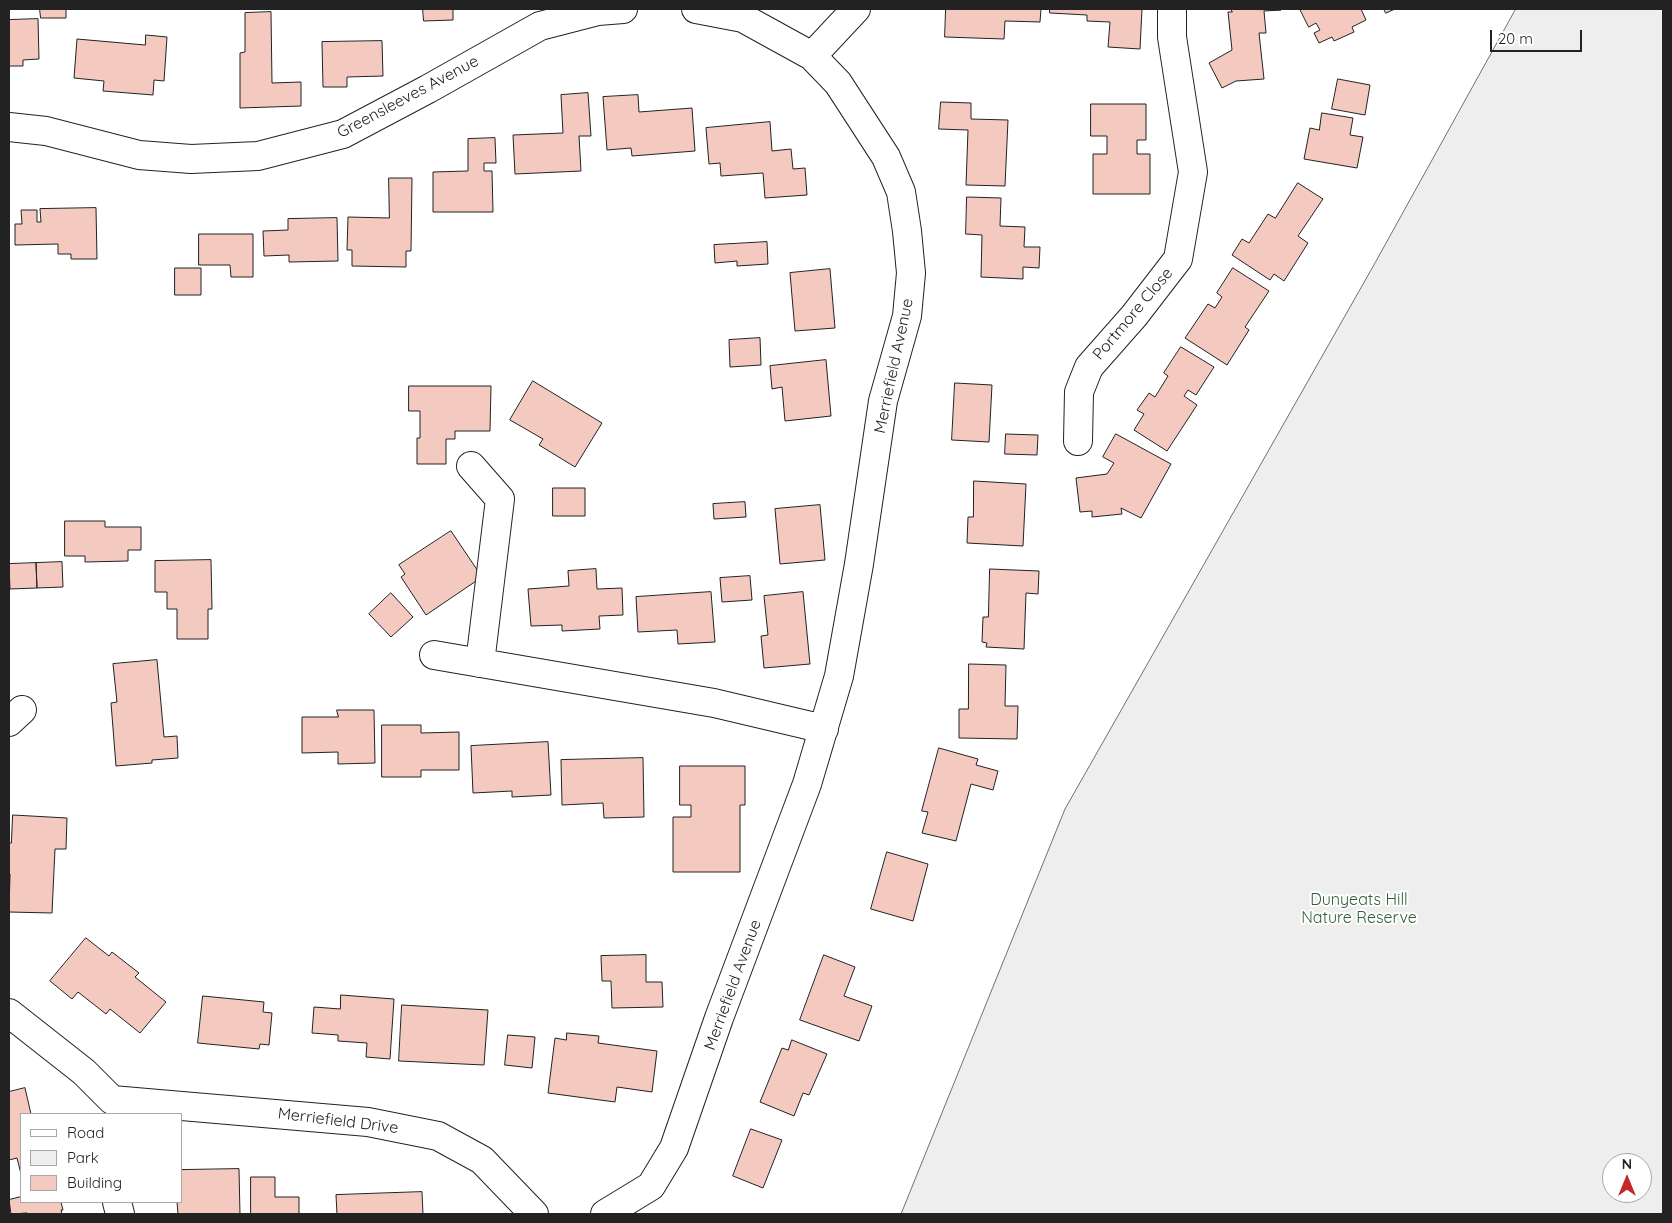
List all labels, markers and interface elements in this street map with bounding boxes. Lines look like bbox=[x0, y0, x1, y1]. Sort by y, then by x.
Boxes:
scale bar bbox=[1492, 20, 1584, 52]
text: 20 m bbox=[1498, 29, 1533, 48]
street label: Greensleeves Avenue bbox=[334, 52, 482, 142]
street label: Portmore Close bbox=[1089, 264, 1177, 364]
street label: Merriefield Avenue bbox=[870, 297, 918, 435]
park label: Dunyeats Hill Nature Reserve bbox=[1301, 890, 1417, 928]
street label: Merriefield Avenue bbox=[700, 917, 766, 1053]
street label: Merriefield Drive bbox=[277, 1104, 399, 1138]
legend bbox=[20, 1113, 182, 1203]
text: Road bbox=[67, 1123, 104, 1142]
text: Park bbox=[67, 1148, 99, 1167]
north arrow bbox=[1602, 1153, 1652, 1203]
text: N bbox=[1622, 1155, 1632, 1173]
text: Building bbox=[67, 1173, 122, 1192]

